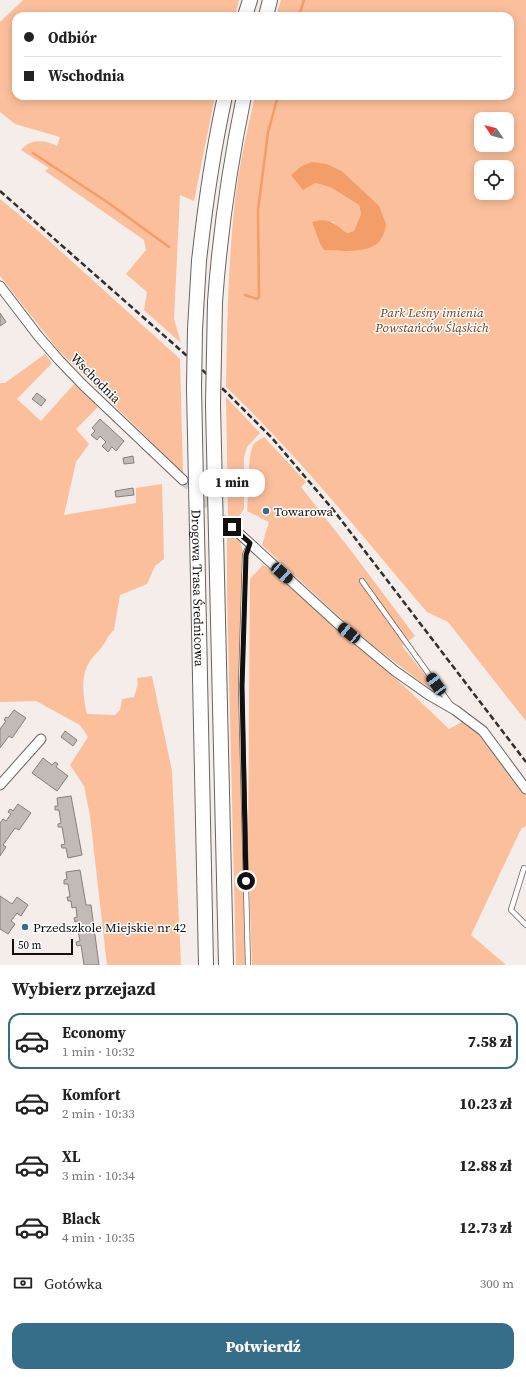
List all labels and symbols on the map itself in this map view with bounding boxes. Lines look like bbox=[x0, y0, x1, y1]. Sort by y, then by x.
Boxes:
north arrow bbox=[474, 112, 514, 152]
park label: Park Leśny imienia Powstańców Śląskich bbox=[374, 304, 489, 336]
street label: Wschodnia bbox=[67, 350, 125, 407]
callout: 1 min bbox=[199, 469, 265, 497]
place label: Towarowa bbox=[274, 503, 334, 520]
marker: Towarowa bbox=[261, 506, 271, 516]
street label: Drogowa Trasa Średnicowa bbox=[188, 509, 208, 667]
route end bbox=[223, 518, 241, 536]
car bbox=[269, 561, 295, 585]
car bbox=[336, 621, 362, 645]
car bbox=[424, 671, 448, 697]
route start bbox=[237, 872, 255, 890]
place label: Przedszkole Miejskie nr 42 bbox=[33, 919, 186, 936]
marker: Przedszkole Miejskie nr 42 bbox=[20, 922, 30, 932]
scale bar bbox=[12, 937, 73, 956]

